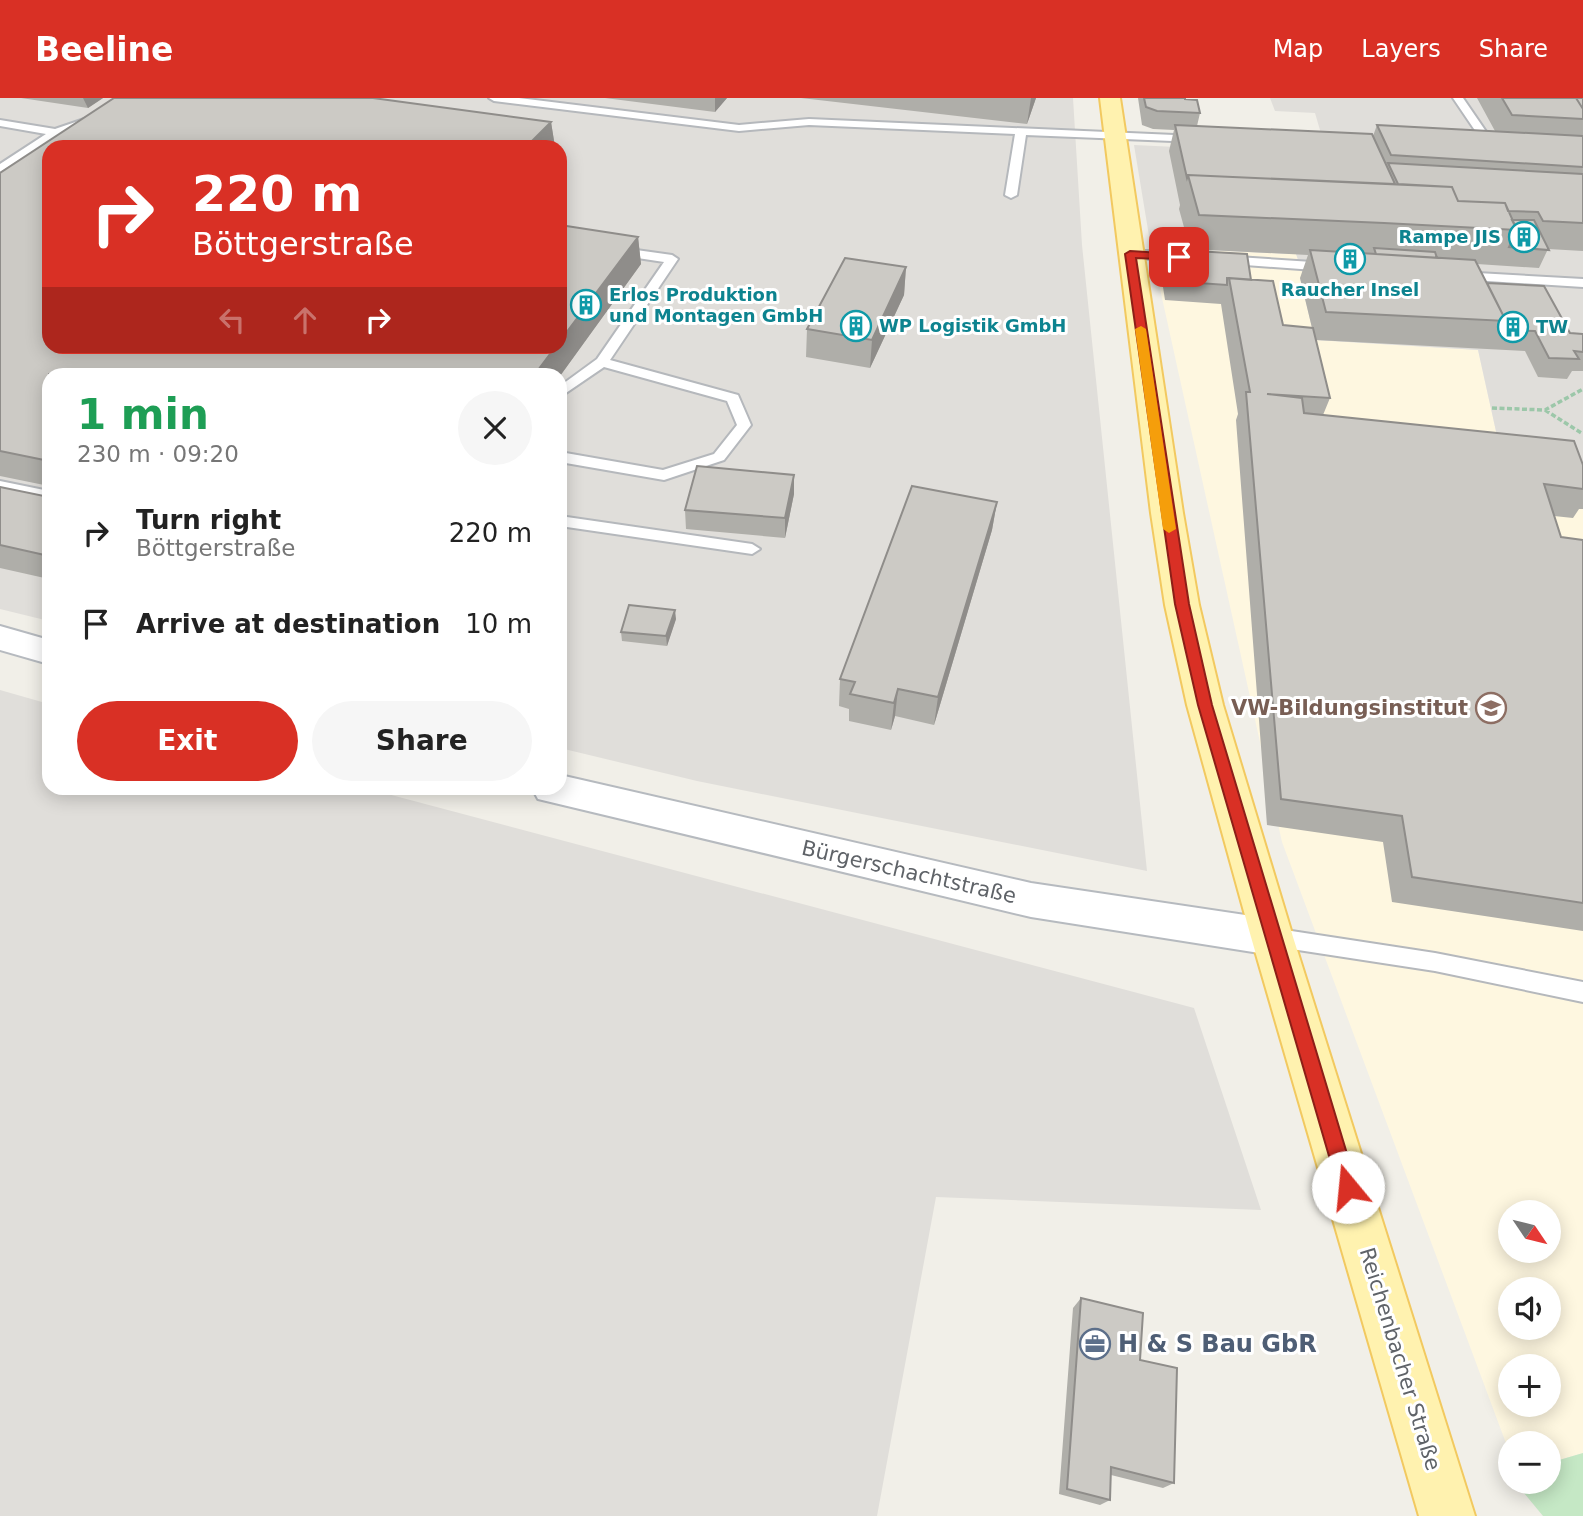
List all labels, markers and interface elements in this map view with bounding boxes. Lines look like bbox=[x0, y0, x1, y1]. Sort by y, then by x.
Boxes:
text: Beeline bbox=[35, 30, 173, 69]
text: Map bbox=[1273, 35, 1323, 63]
text: Layers bbox=[1361, 35, 1441, 63]
text: Share bbox=[1479, 35, 1548, 63]
text: 220 m bbox=[192, 166, 362, 223]
icon: right bbox=[77, 168, 168, 259]
building icon: Rampe JIS bbox=[1507, 220, 1541, 254]
text: Böttgerstraße bbox=[192, 225, 414, 263]
place label: Rampe JIS bbox=[1399, 226, 1501, 247]
pin bbox=[1149, 227, 1209, 287]
icon: arrive bbox=[1160, 238, 1198, 276]
building icon: Raucher Insel bbox=[1333, 242, 1367, 276]
place label: Raucher Insel bbox=[1281, 279, 1419, 300]
place label: Erlos Produktion und Montagen GmbH bbox=[609, 284, 823, 326]
building icon: Erlos Produktion und Montagen GmbH bbox=[569, 288, 603, 322]
icon: left bbox=[213, 301, 251, 339]
icon: ahead bbox=[286, 301, 324, 339]
icon: right bbox=[359, 301, 397, 339]
building icon: WP Logistik GmbH bbox=[839, 309, 873, 343]
building icon: TW bbox=[1496, 310, 1530, 344]
place label: WP Logistik GmbH bbox=[879, 315, 1066, 336]
place label: TW bbox=[1536, 316, 1568, 337]
text: 1 min bbox=[77, 390, 209, 439]
button: close bbox=[458, 391, 532, 465]
text: 230 m · 09:20 bbox=[77, 441, 239, 467]
text: Turn right bbox=[136, 505, 281, 535]
icon: right bbox=[77, 514, 115, 552]
text: 220 m bbox=[449, 518, 532, 548]
text: Böttgerstraße bbox=[136, 535, 295, 561]
icon: arrive bbox=[77, 605, 115, 643]
text: Arrive at destination bbox=[136, 609, 440, 639]
text: 10 m bbox=[465, 609, 532, 639]
school or university icon: VW-Bildungsinstitut bbox=[1474, 691, 1508, 725]
place label: VW-Bildungsinstitut bbox=[1231, 696, 1468, 720]
button: Exit bbox=[77, 701, 298, 781]
button: Share bbox=[312, 701, 532, 781]
street label: Bürgerschachtstraße bbox=[799, 836, 1019, 908]
position arrow bbox=[1311, 1150, 1385, 1224]
north arrow bbox=[1498, 1200, 1561, 1264]
map controls bbox=[1498, 1200, 1561, 1494]
street label: Reichenbacher Straße bbox=[1355, 1245, 1445, 1473]
button: sound bbox=[1498, 1277, 1561, 1340]
office icon: H & S Bau GbR bbox=[1078, 1327, 1112, 1361]
place label: H & S Bau GbR bbox=[1118, 1330, 1317, 1358]
button: + bbox=[1498, 1354, 1561, 1417]
button: − bbox=[1498, 1431, 1561, 1494]

